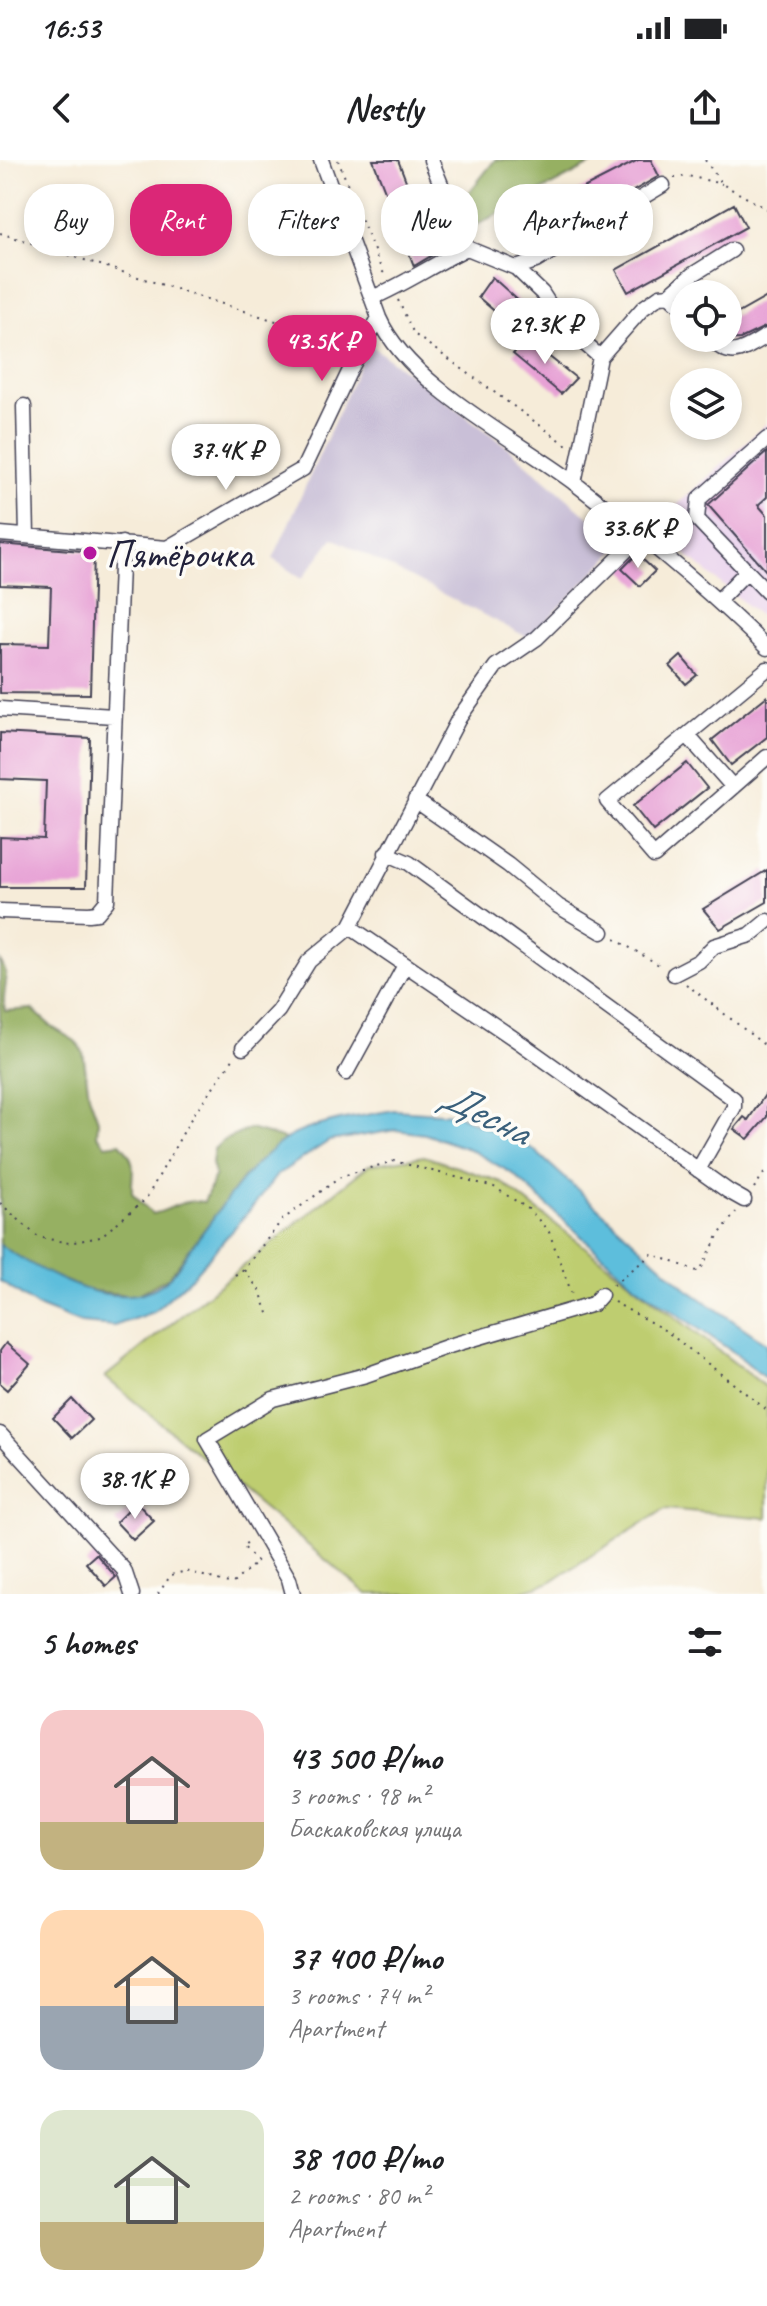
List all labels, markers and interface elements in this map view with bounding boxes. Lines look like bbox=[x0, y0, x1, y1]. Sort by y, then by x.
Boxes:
text: 16:53 bbox=[40, 9, 100, 47]
text: Nestly bbox=[345, 85, 422, 131]
icon: back bbox=[40, 86, 84, 130]
icon: share bbox=[683, 86, 727, 130]
chip: Buy bbox=[24, 184, 114, 256]
chip: Rent bbox=[130, 184, 232, 256]
chip: Filters bbox=[248, 184, 365, 256]
chip: New bbox=[381, 184, 478, 256]
chip: Apartment bbox=[494, 184, 653, 256]
map controls bbox=[670, 280, 742, 440]
button: locate bbox=[670, 280, 742, 352]
pin: 29.3K ₽ bbox=[471, 298, 619, 366]
text: 29.3K ₽ bbox=[509, 307, 581, 340]
pin: 43.5K ₽ bbox=[248, 315, 396, 383]
text: 43.5K ₽ bbox=[286, 324, 358, 357]
button: layers bbox=[670, 368, 742, 440]
pin: 37.4K ₽ bbox=[152, 424, 300, 492]
text: 37.4K ₽ bbox=[189, 433, 263, 466]
pin: 33.6K ₽ bbox=[564, 502, 712, 570]
text: 33.6K ₽ bbox=[601, 511, 675, 544]
place label: Пятёрочка bbox=[106, 529, 256, 579]
marker: Пятёрочка bbox=[81, 544, 99, 562]
water label: Десна bbox=[431, 1069, 542, 1159]
pin: 38.1K ₽ bbox=[61, 1453, 209, 1521]
text: 38.1K ₽ bbox=[98, 1462, 172, 1495]
icon: filters bbox=[683, 1620, 727, 1664]
text: 5 homes bbox=[40, 1621, 135, 1664]
text: 43 500 ₽/mo bbox=[288, 1736, 442, 1779]
icon: home bbox=[104, 1742, 200, 1838]
text: 3 rooms · 98 m² bbox=[288, 1779, 429, 1812]
text: Баскаковская улица bbox=[288, 1812, 461, 1845]
text: 37 400 ₽/mo bbox=[288, 1936, 442, 1979]
icon: home bbox=[104, 1942, 200, 2038]
text: 3 rooms · 74 m² bbox=[288, 1979, 429, 2012]
text: Apartment bbox=[288, 2012, 384, 2045]
text: 38 100 ₽/mo bbox=[288, 2136, 442, 2179]
icon: home bbox=[104, 2142, 200, 2238]
text: 2 rooms · 80 m² bbox=[288, 2179, 429, 2212]
text: Apartment bbox=[288, 2212, 384, 2245]

